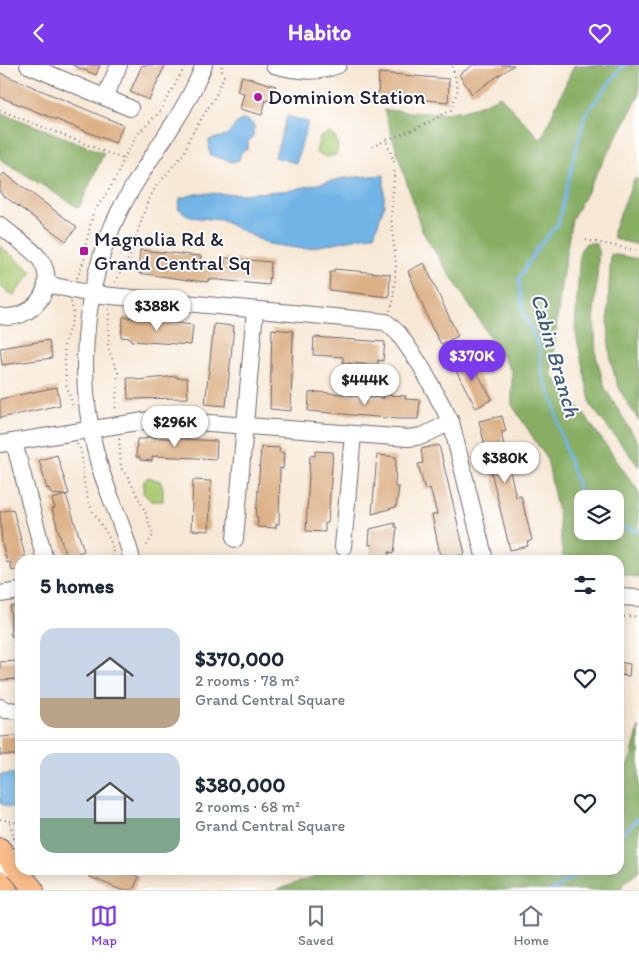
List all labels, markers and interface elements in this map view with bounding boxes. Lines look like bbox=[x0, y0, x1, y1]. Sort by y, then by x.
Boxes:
icon: back bbox=[25, 19, 53, 47]
text: Habito bbox=[288, 19, 351, 46]
icon: heart bbox=[586, 19, 614, 47]
place label: Dominion Station bbox=[268, 84, 426, 109]
marker: Dominion Station bbox=[252, 91, 264, 103]
place label: Magnolia Rd & Grand Central Sq bbox=[94, 226, 251, 275]
marker: Magnolia Rd & Grand Central Sq bbox=[78, 245, 90, 257]
pin: $388K bbox=[122, 289, 192, 332]
water label: Cabin Branch bbox=[525, 290, 586, 420]
text: $388K bbox=[135, 296, 179, 315]
pin: $370K bbox=[437, 339, 507, 382]
text: $370K bbox=[450, 346, 494, 365]
pin: $444K bbox=[330, 363, 400, 406]
text: $444K bbox=[341, 370, 389, 389]
pin: $296K bbox=[140, 405, 210, 448]
text: $296K bbox=[153, 412, 197, 431]
pin: $380K bbox=[470, 441, 540, 484]
text: $380K bbox=[482, 448, 528, 467]
map controls bbox=[574, 490, 624, 540]
button: layers bbox=[574, 490, 624, 540]
icon: filters bbox=[571, 571, 599, 599]
text: 5 homes bbox=[40, 573, 114, 598]
text: $370,000 bbox=[195, 646, 284, 671]
icon: home bbox=[80, 648, 140, 708]
icon: heart bbox=[571, 664, 599, 692]
text: 2 rooms · 78 m² bbox=[195, 671, 300, 690]
text: Grand Central Square bbox=[195, 690, 345, 709]
text: $380,000 bbox=[195, 772, 285, 797]
icon: home bbox=[80, 773, 140, 833]
icon: heart bbox=[571, 789, 599, 817]
text: 2 rooms · 68 m² bbox=[195, 797, 300, 816]
text: Grand Central Square bbox=[195, 816, 345, 835]
tab: Map bbox=[90, 902, 118, 949]
tab: Saved bbox=[298, 902, 334, 949]
tab: Home bbox=[514, 902, 549, 949]

